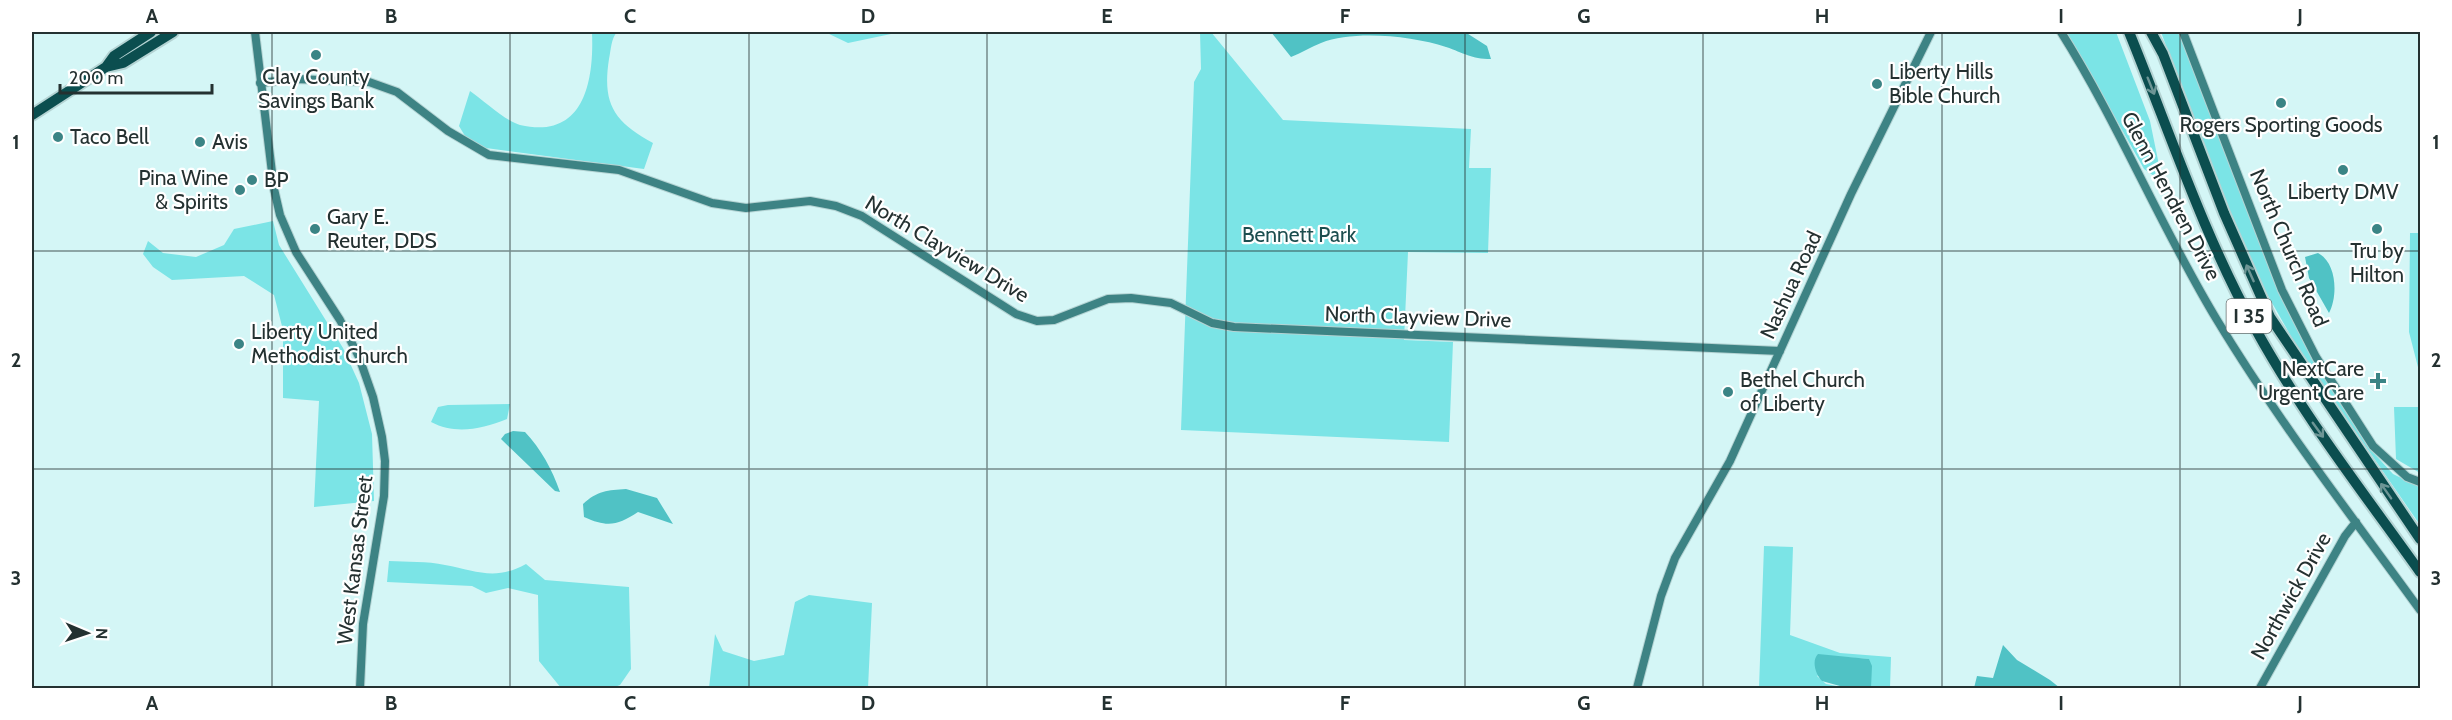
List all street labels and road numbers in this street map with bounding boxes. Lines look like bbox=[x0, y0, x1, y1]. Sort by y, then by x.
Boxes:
street label: Glenn Hendren Drive bbox=[2116, 107, 2227, 284]
street label: North Church Road bbox=[2245, 165, 2334, 330]
street label: North Clayview Drive bbox=[861, 190, 1034, 307]
street label: Nashua Road bbox=[1755, 227, 1826, 343]
road number: I 35 bbox=[2226, 299, 2272, 333]
street label: North Clayview Drive bbox=[1324, 301, 1512, 332]
street label: West Kansas Street bbox=[332, 474, 377, 646]
street label: Northwick Drive bbox=[2245, 528, 2336, 664]

